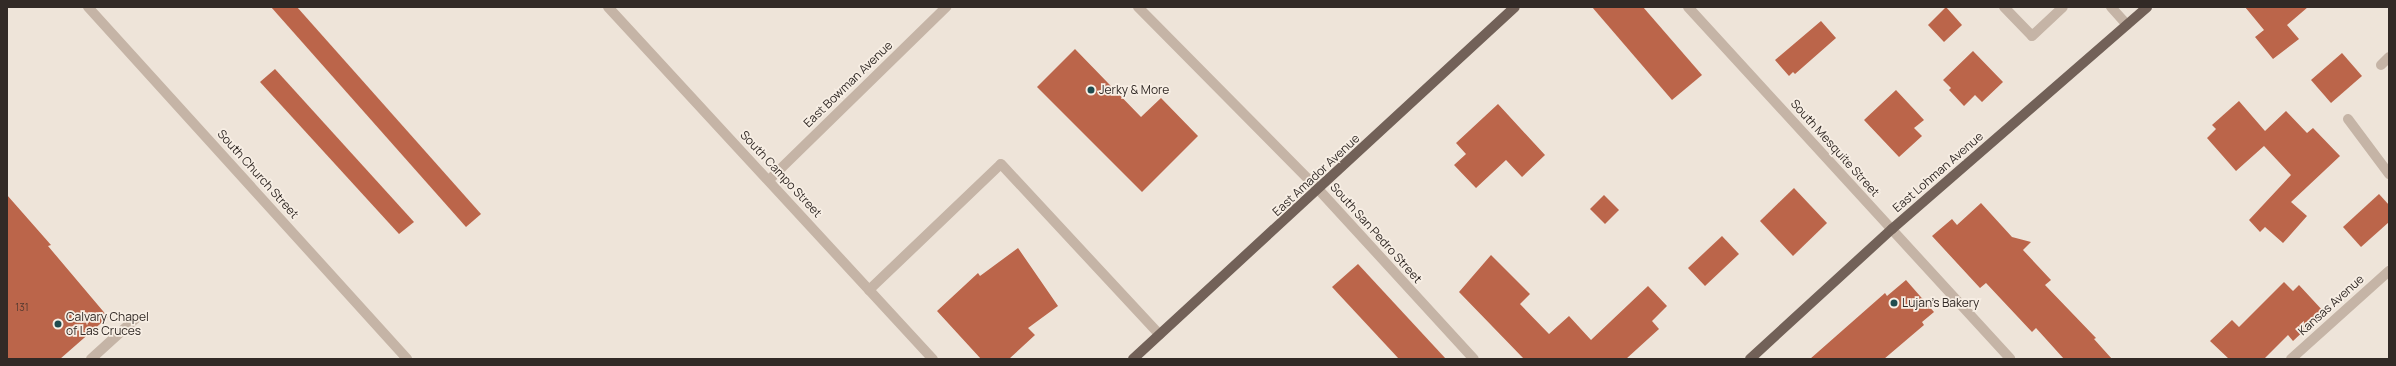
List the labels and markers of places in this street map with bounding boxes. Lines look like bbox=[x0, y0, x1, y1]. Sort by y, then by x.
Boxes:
place label: Jerky & More bbox=[1099, 83, 1169, 97]
marker: Jerky & More bbox=[1086, 85, 1096, 95]
place label: Lujan's Bakery bbox=[1902, 296, 1979, 310]
marker: Lujan's Bakery bbox=[1889, 298, 1899, 308]
place label: Calvary Chapel of Las Cruces bbox=[66, 310, 149, 338]
marker: Calvary Chapel of Las Cruces bbox=[53, 319, 63, 329]

